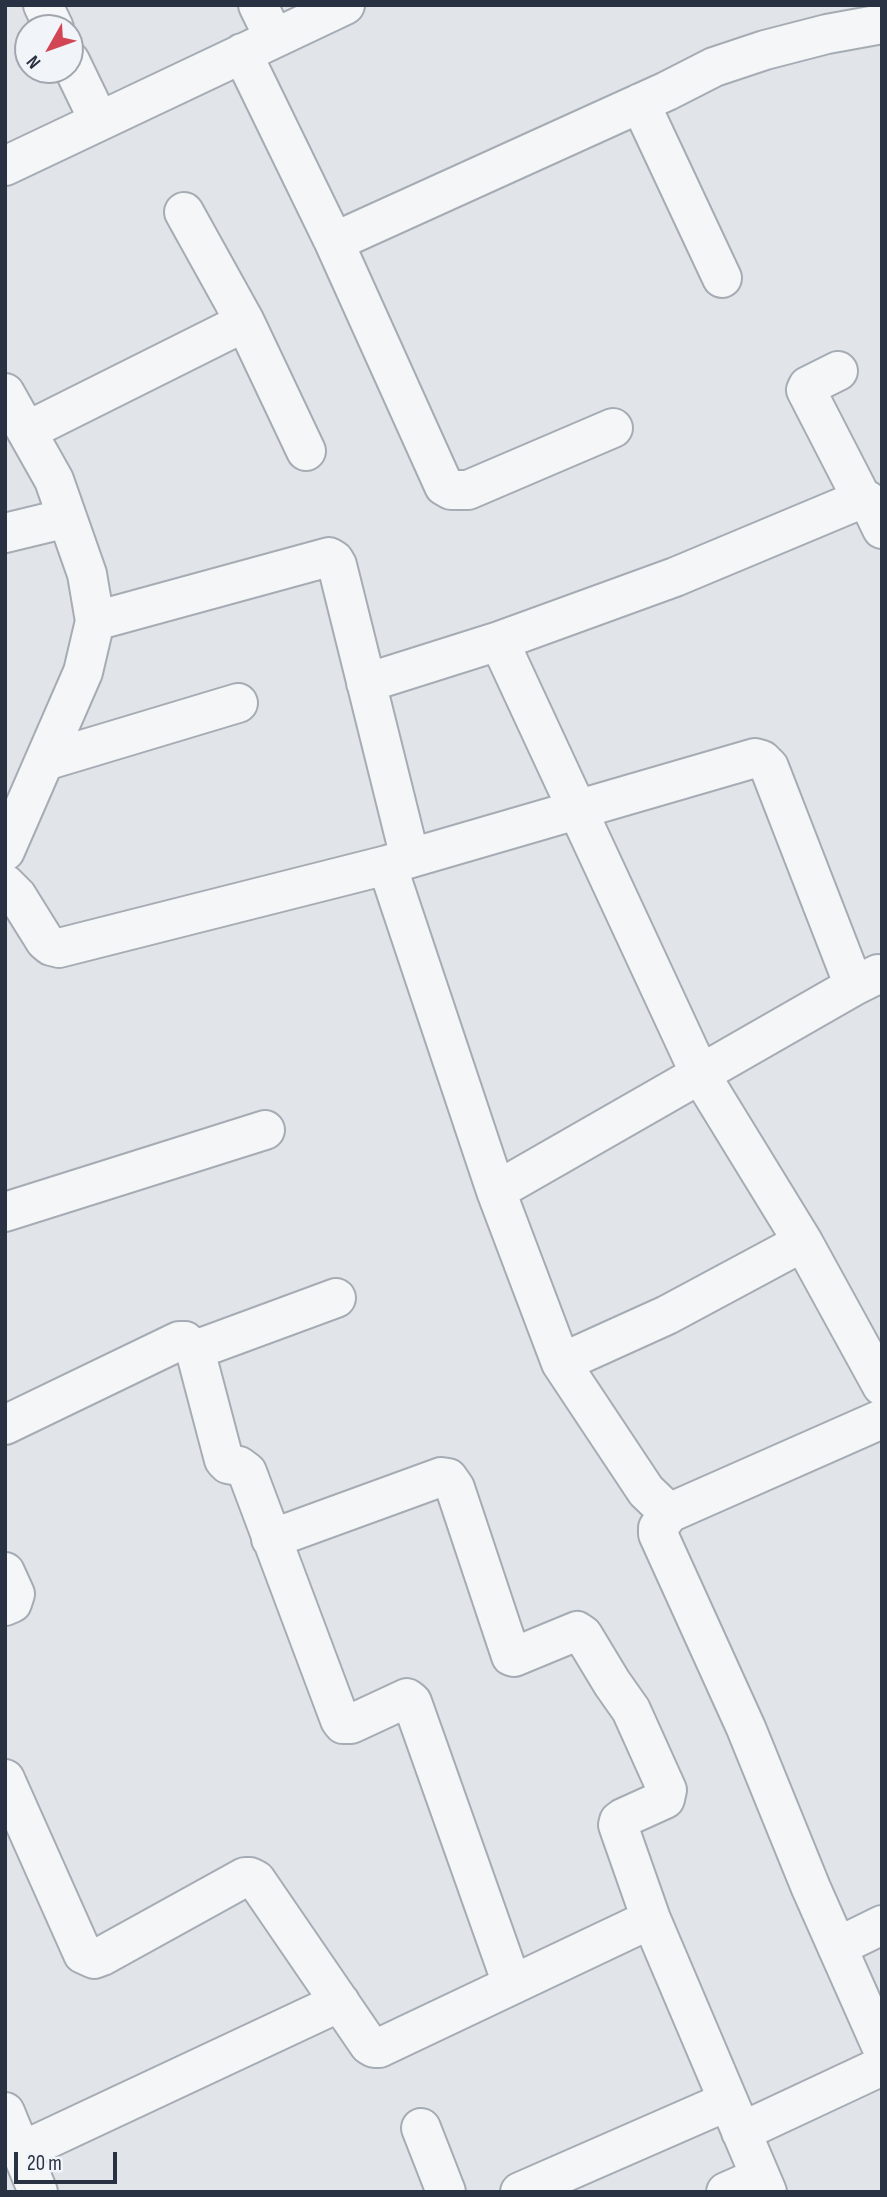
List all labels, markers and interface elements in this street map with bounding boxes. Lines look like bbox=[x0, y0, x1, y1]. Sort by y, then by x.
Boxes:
north arrow bbox=[14, 14, 84, 84]
text: N bbox=[22, 50, 46, 73]
scale bar bbox=[18, 2138, 121, 2182]
text: 20 m bbox=[27, 2151, 62, 2176]

